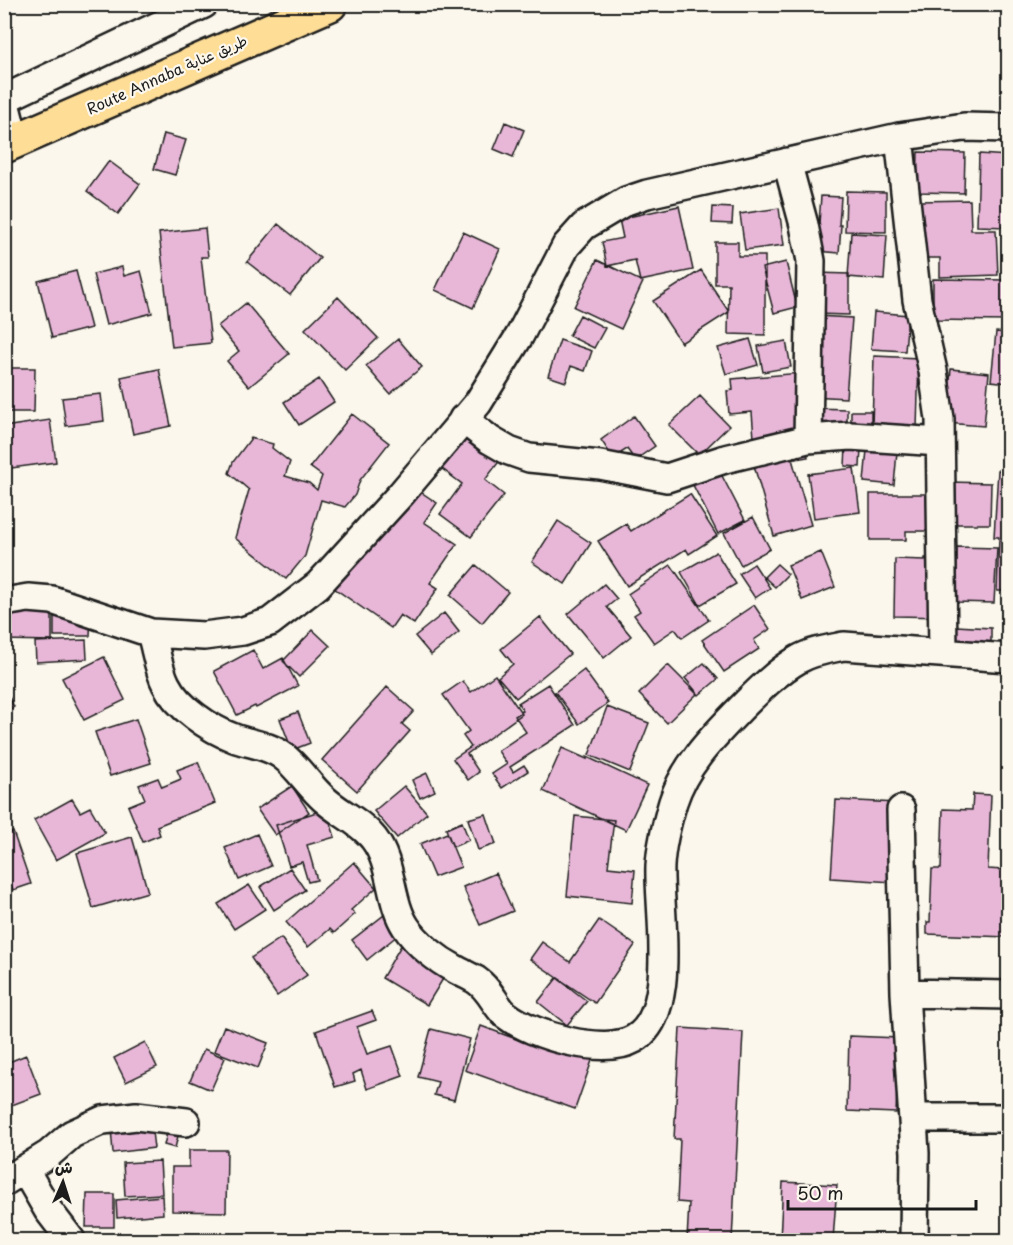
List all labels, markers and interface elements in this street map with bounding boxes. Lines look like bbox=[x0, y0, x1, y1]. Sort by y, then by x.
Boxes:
street label: Route Annaba طريق عنابة bbox=[82, 28, 250, 119]
north arrow bbox=[33, 1152, 93, 1212]
text: ش bbox=[54, 1154, 73, 1178]
scale bar bbox=[788, 1173, 976, 1211]
text: 50 m bbox=[797, 1179, 844, 1206]

